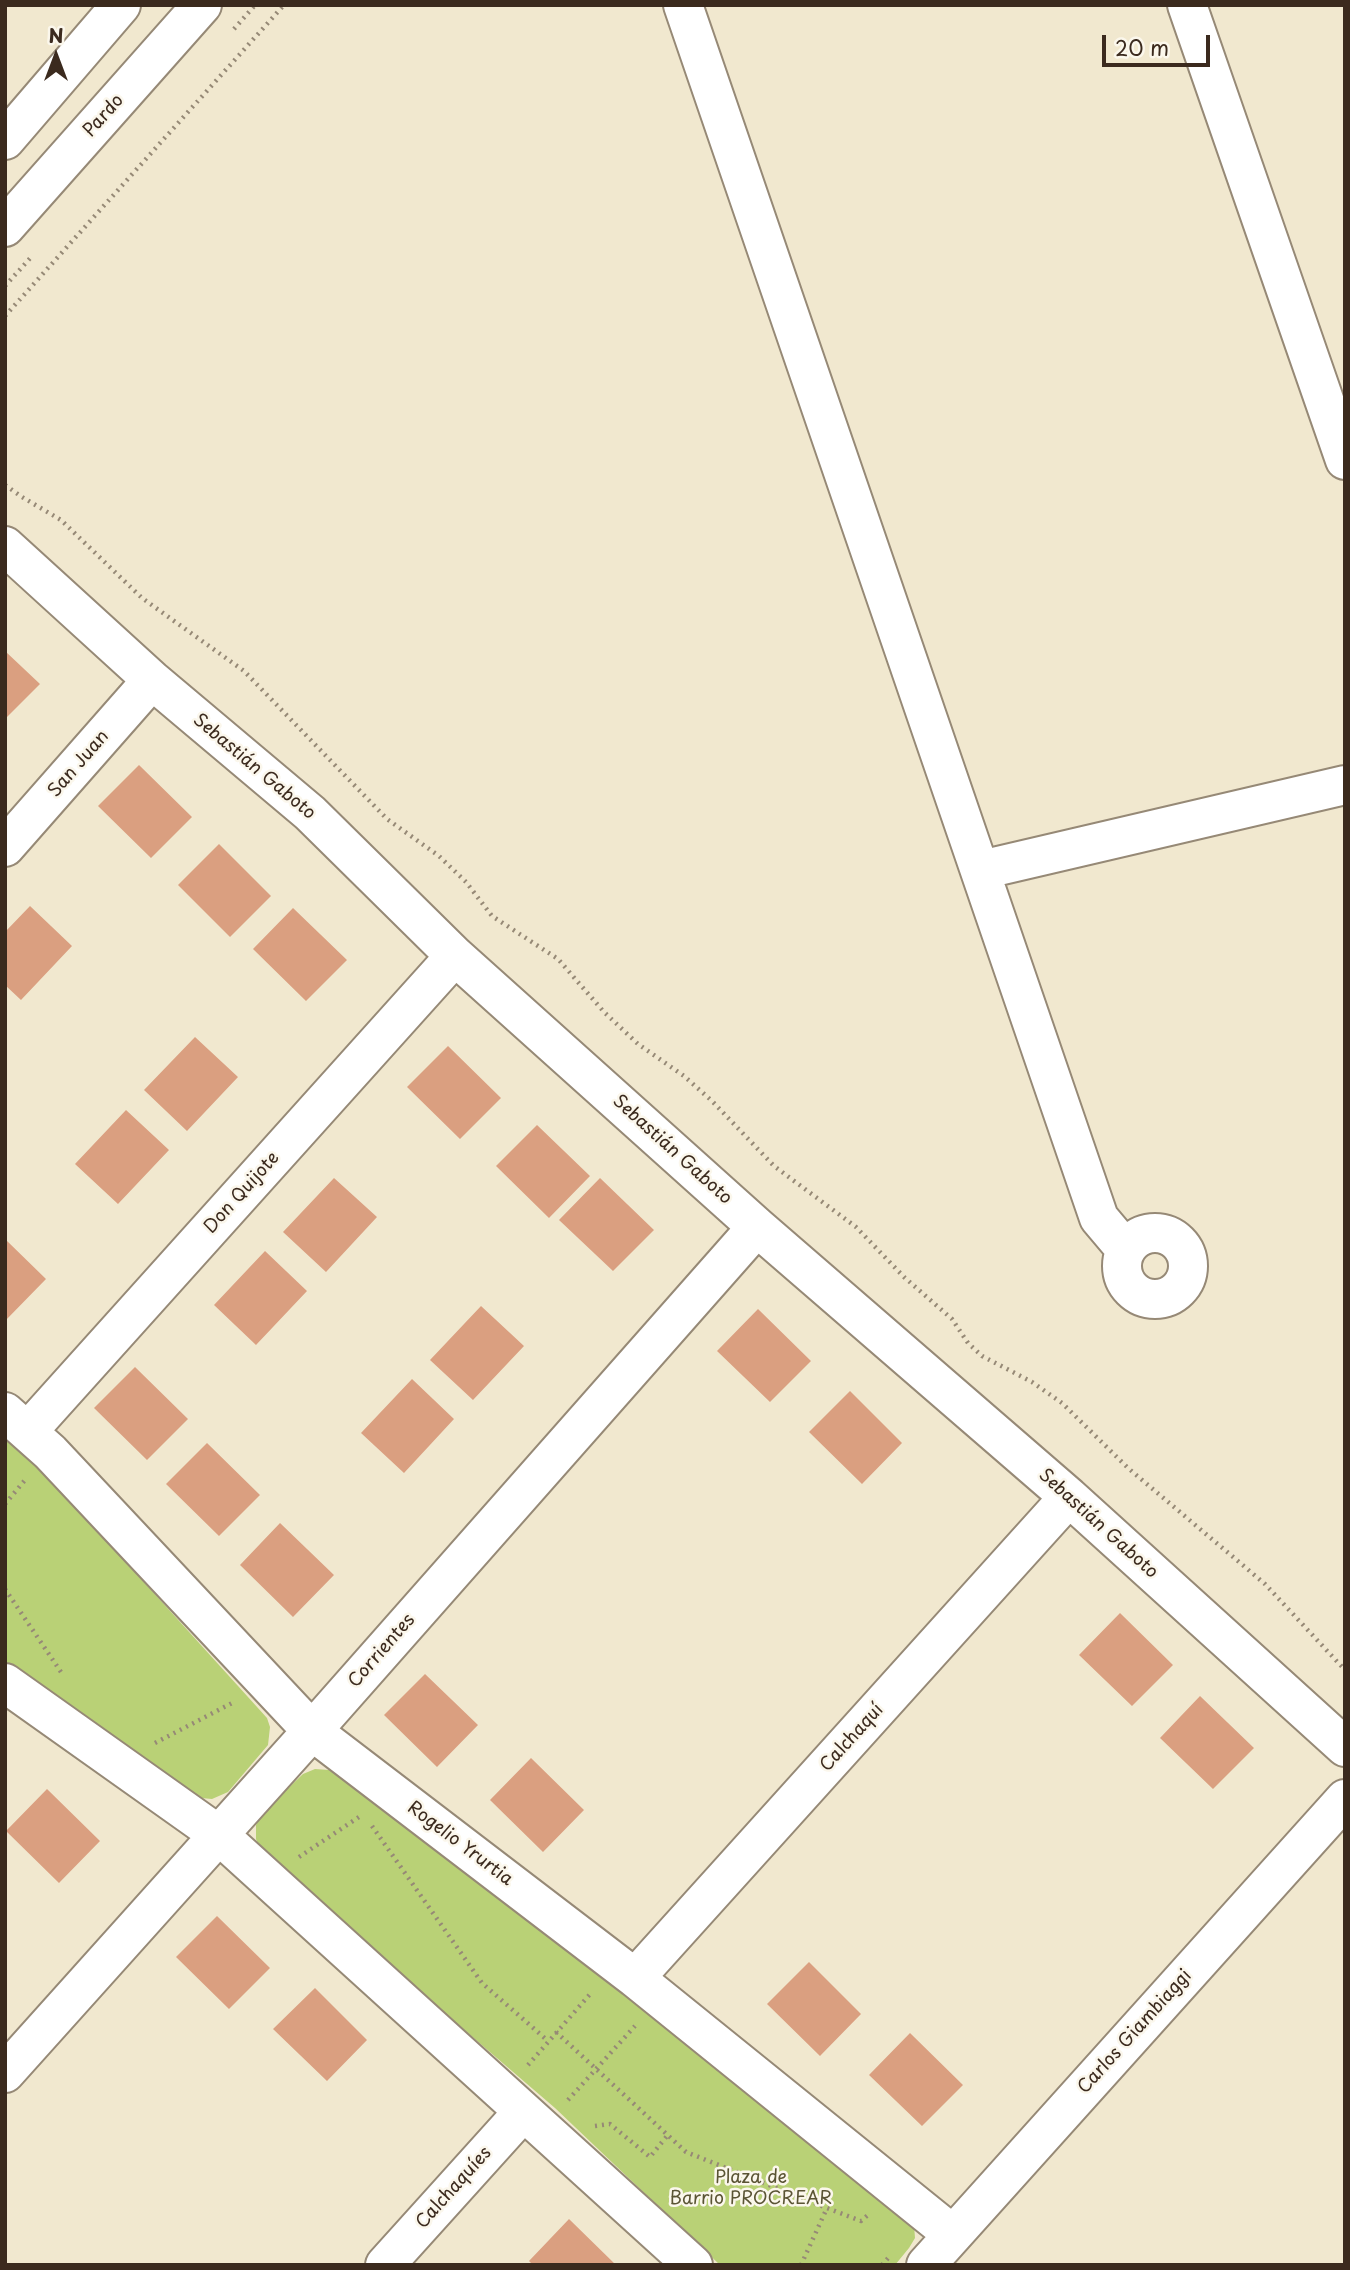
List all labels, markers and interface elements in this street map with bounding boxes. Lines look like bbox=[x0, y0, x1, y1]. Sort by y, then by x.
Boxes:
north arrow bbox=[21, 21, 91, 91]
text: N bbox=[48, 21, 64, 49]
scale bar bbox=[1105, 21, 1214, 65]
text: 20 m bbox=[1115, 31, 1169, 63]
street label: Pardo bbox=[79, 90, 129, 142]
street label: Sebastián Gaboto bbox=[188, 709, 320, 825]
street label: San Juan bbox=[44, 726, 114, 802]
street label: Sebastián Gaboto bbox=[608, 1091, 736, 1209]
street label: Don Quijote bbox=[200, 1148, 284, 1238]
street label: Sebastián Gaboto bbox=[1034, 1465, 1162, 1583]
street label: Corrientes bbox=[344, 1610, 420, 1692]
street label: Calchaquí bbox=[816, 1700, 888, 1776]
street label: Rogelio Yrurtia bbox=[403, 1797, 517, 1891]
street label: Carlos Giambiaggi bbox=[1074, 1965, 1196, 2099]
street label: Calchaquíes bbox=[412, 2143, 496, 2233]
park label: Plaza de Barrio PROCREAR bbox=[670, 2167, 832, 2210]

